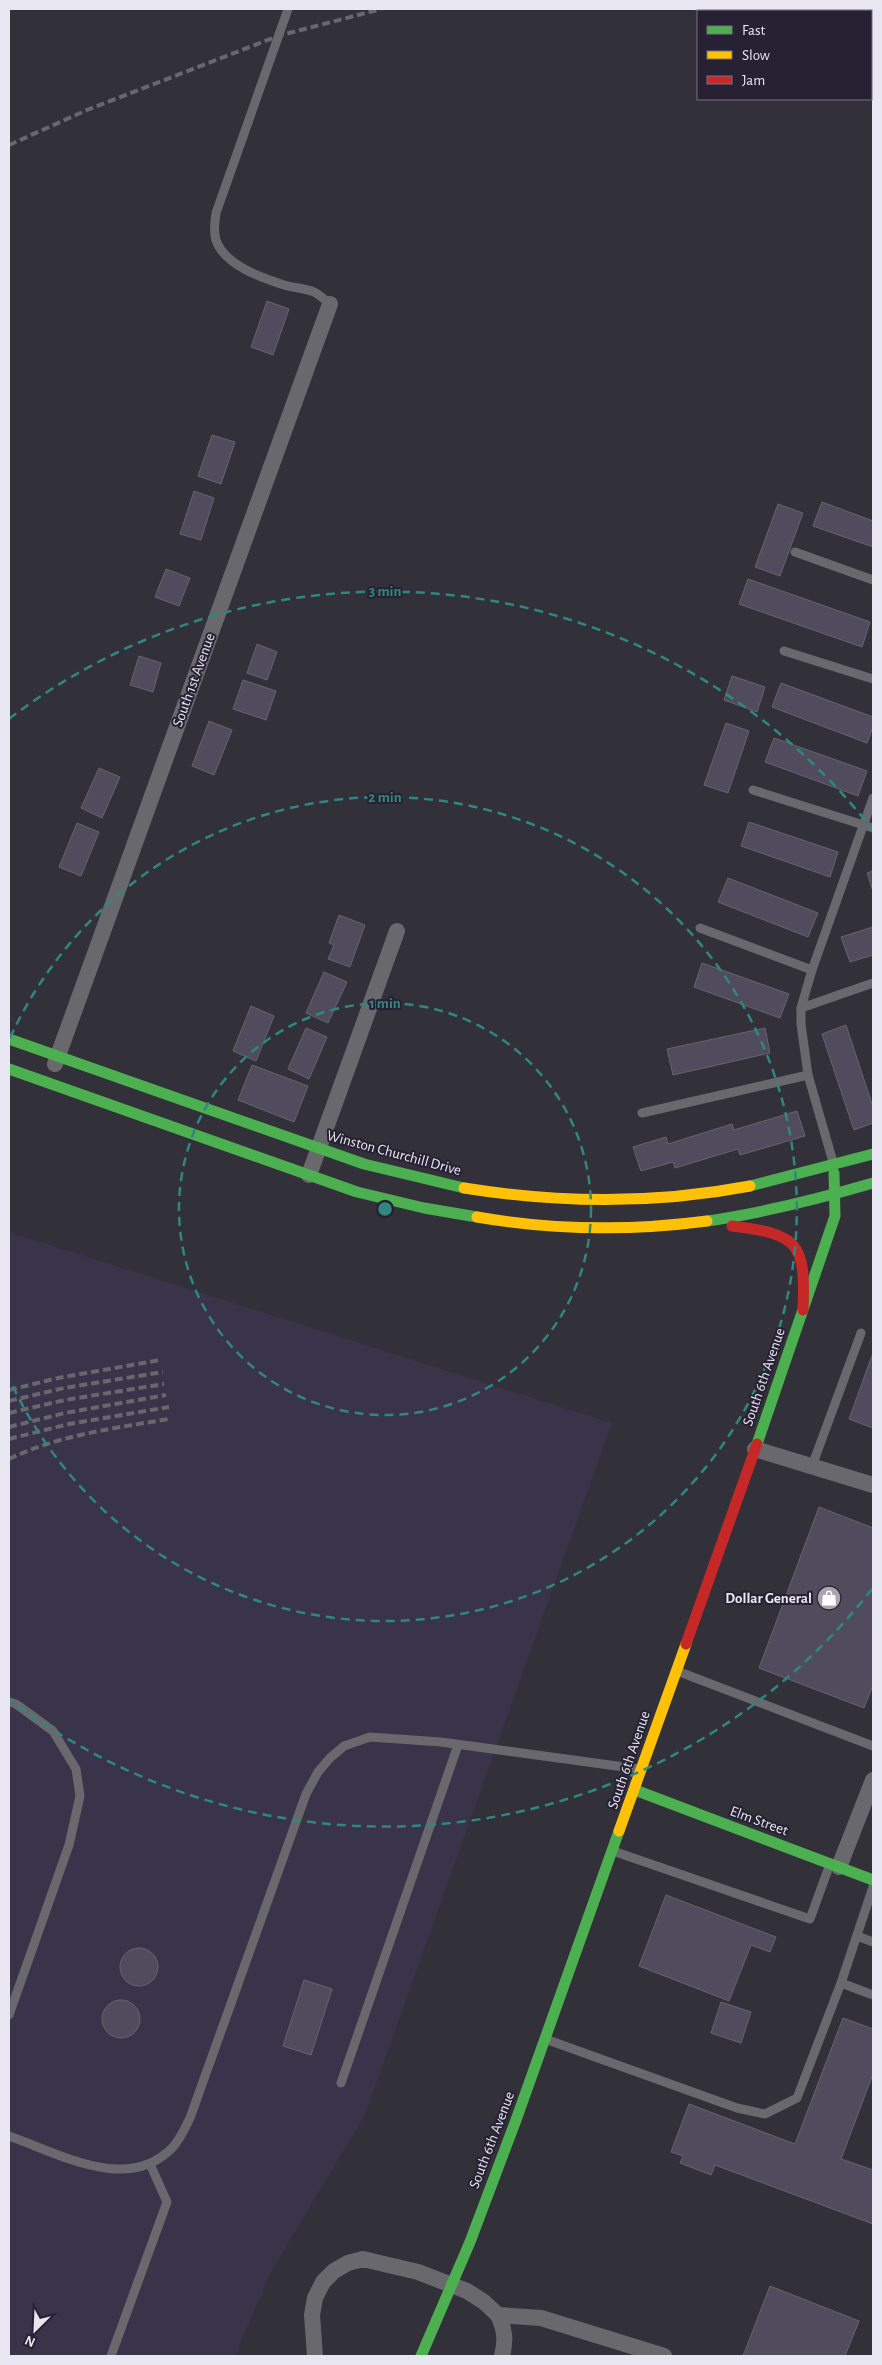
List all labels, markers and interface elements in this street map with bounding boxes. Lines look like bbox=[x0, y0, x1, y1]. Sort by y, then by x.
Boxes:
legend bbox=[697, 10, 872, 100]
text: Fast bbox=[742, 23, 766, 38]
text: Slow bbox=[742, 48, 770, 63]
text: Jam bbox=[742, 73, 765, 88]
text: 3 min bbox=[369, 584, 401, 599]
street label: South 1st Avenue bbox=[170, 631, 218, 729]
text: 2 min bbox=[368, 790, 402, 805]
text: 1 min bbox=[369, 996, 401, 1011]
street label: Winston Churchill Drive bbox=[325, 1128, 463, 1178]
centre of rings bbox=[376, 1200, 394, 1218]
street label: South 6th Avenue bbox=[740, 1326, 788, 1428]
shop icon: Dollar General bbox=[816, 1585, 842, 1611]
place label: Dollar General bbox=[725, 1591, 812, 1606]
street label: South 6th Avenue bbox=[605, 1709, 653, 1811]
street label: Elm Street bbox=[728, 1804, 790, 1839]
street label: South 6th Avenue bbox=[467, 2089, 517, 2191]
north arrow bbox=[10, 2305, 60, 2355]
text: N bbox=[23, 2333, 37, 2349]

